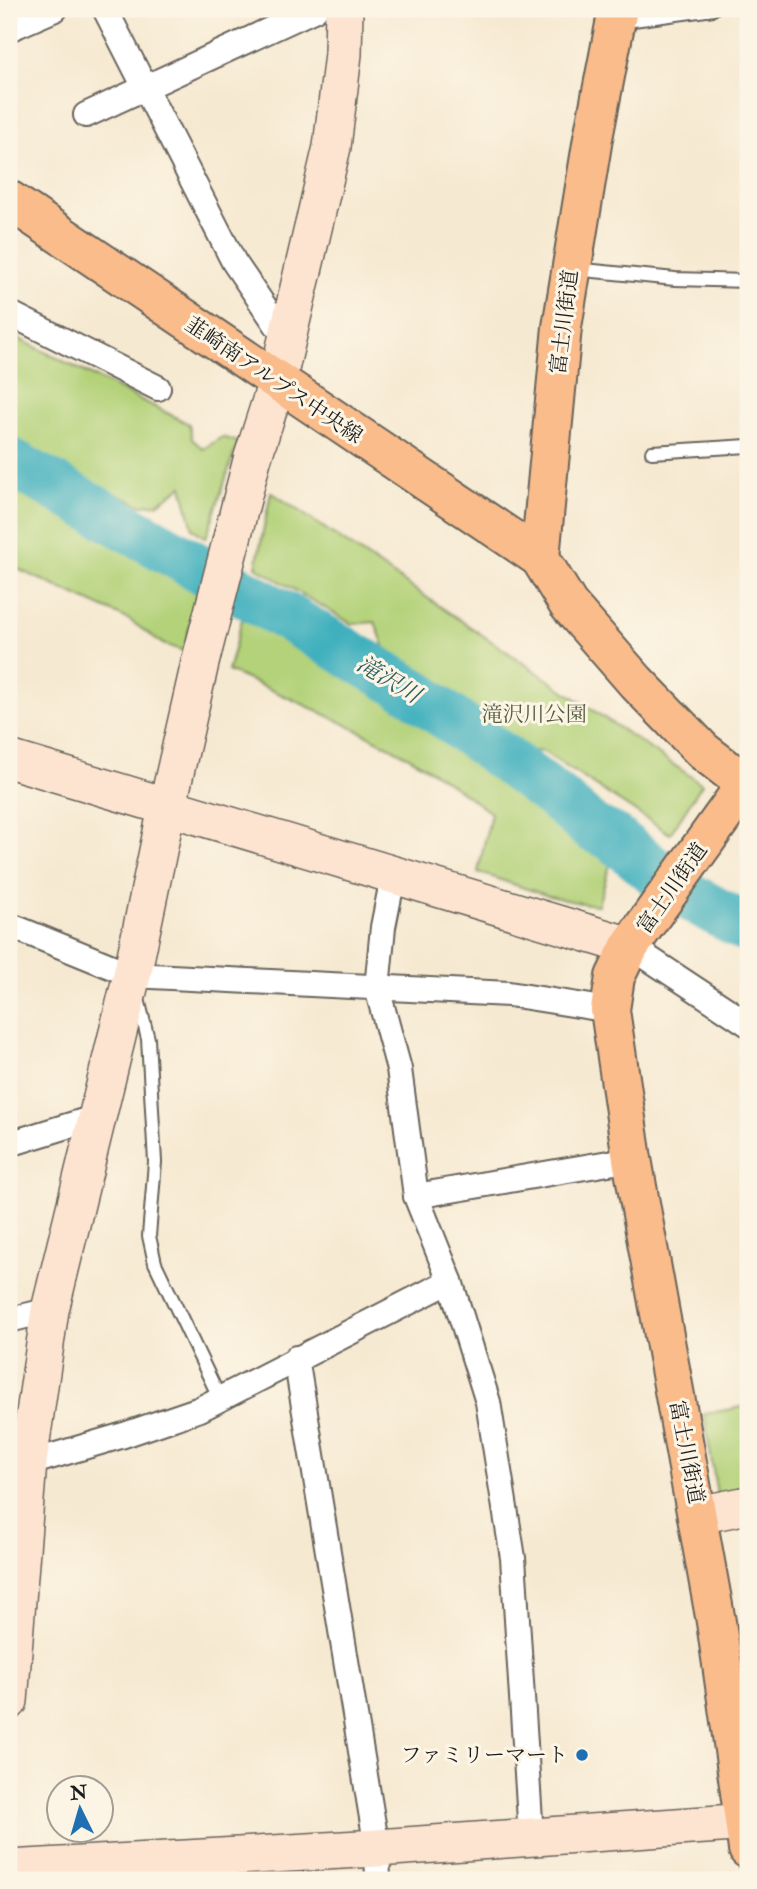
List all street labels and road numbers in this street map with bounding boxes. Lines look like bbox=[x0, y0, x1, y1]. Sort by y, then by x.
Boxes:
street label: 富士川街道 bbox=[545, 268, 584, 376]
street label: 韮崎南アルプス中央線 bbox=[180, 311, 368, 450]
street label: 富士川街道 bbox=[631, 838, 714, 939]
street label: 富士川街道 bbox=[663, 1398, 710, 1506]

